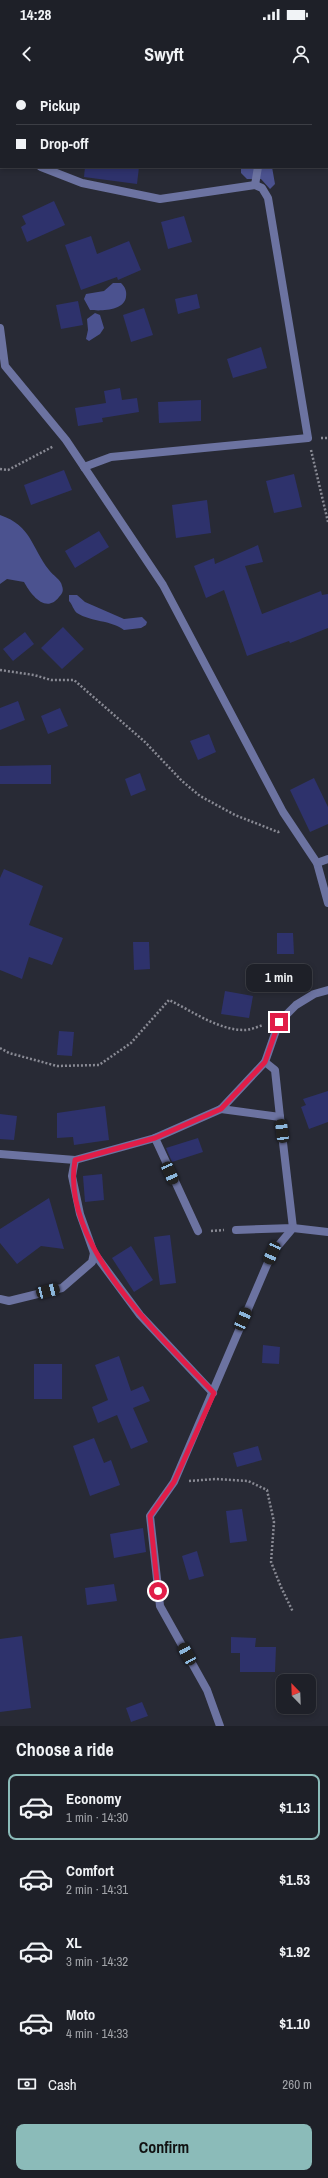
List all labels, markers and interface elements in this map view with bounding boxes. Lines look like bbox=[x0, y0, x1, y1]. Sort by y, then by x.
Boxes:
text: 14:28 bbox=[20, 4, 51, 25]
text: Swyft bbox=[144, 42, 184, 67]
icon: back bbox=[16, 43, 38, 65]
icon: person bbox=[290, 43, 312, 65]
text: Pickup bbox=[40, 95, 80, 116]
text: Drop-off bbox=[40, 133, 89, 154]
callout: 1 min bbox=[246, 964, 312, 992]
text: 1 min bbox=[265, 969, 293, 986]
route end bbox=[270, 1013, 288, 1031]
car bbox=[275, 1118, 289, 1144]
car bbox=[160, 1160, 180, 1186]
car bbox=[262, 1240, 282, 1266]
car bbox=[35, 1282, 61, 1300]
car bbox=[233, 1306, 253, 1332]
route start bbox=[149, 1582, 167, 1600]
car bbox=[176, 1641, 198, 1667]
north arrow bbox=[276, 1674, 316, 1714]
map controls bbox=[276, 1674, 316, 1714]
text: Choose a ride bbox=[16, 1737, 114, 1762]
text: Economy bbox=[66, 1788, 121, 1809]
icon: car bbox=[18, 1789, 54, 1825]
text: $1.13 bbox=[279, 1797, 310, 1818]
text: 1 min · 14:30 bbox=[66, 1809, 128, 1826]
text: Comfort bbox=[66, 1860, 114, 1881]
icon: car bbox=[18, 1861, 54, 1897]
text: $1.53 bbox=[279, 1869, 310, 1890]
text: 2 min · 14:31 bbox=[66, 1881, 128, 1898]
text: XL bbox=[66, 1932, 82, 1953]
icon: car bbox=[18, 1933, 54, 1969]
text: $1.92 bbox=[279, 1941, 310, 1962]
text: 3 min · 14:32 bbox=[66, 1953, 128, 1970]
text: Moto bbox=[66, 2004, 95, 2025]
icon: car bbox=[18, 2005, 54, 2041]
text: $1.10 bbox=[279, 2013, 310, 2034]
text: 4 min · 14:33 bbox=[66, 2025, 128, 2042]
icon: cash bbox=[16, 2073, 38, 2095]
text: Cash bbox=[48, 2074, 77, 2095]
text: 260 m bbox=[282, 2076, 312, 2093]
button: Confirm bbox=[16, 2124, 312, 2170]

